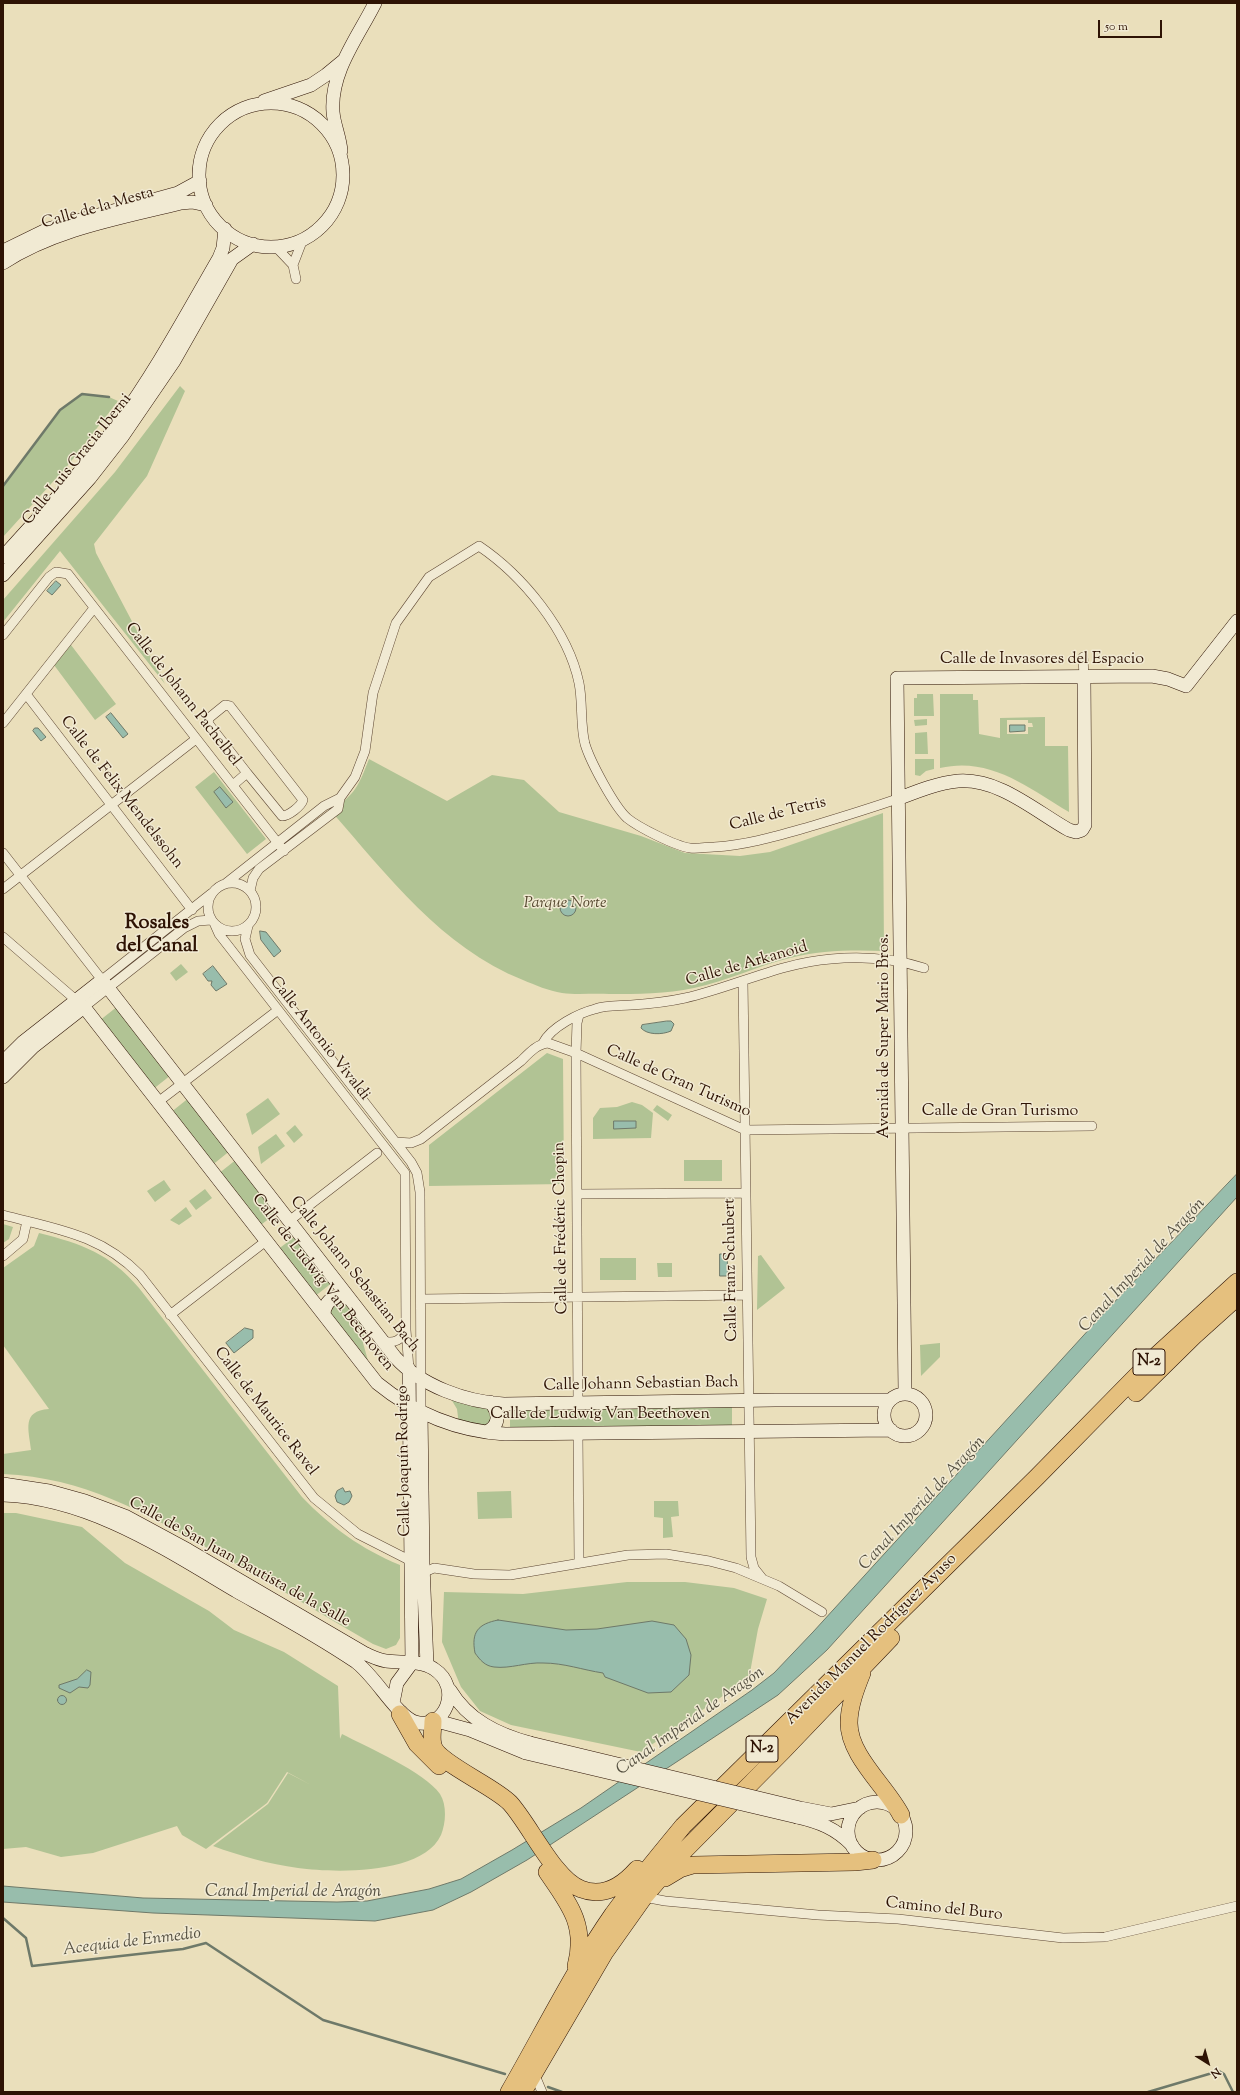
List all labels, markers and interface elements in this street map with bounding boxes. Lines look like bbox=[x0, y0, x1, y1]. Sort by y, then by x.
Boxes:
scale bar bbox=[1100, 12, 1164, 38]
text: 50 m bbox=[1105, 18, 1128, 36]
street label: Calle de la Mesta bbox=[40, 184, 156, 234]
street label: Calle Luis Gracia Iberni bbox=[19, 390, 137, 530]
street label: Calle de Johann Pachelbel bbox=[120, 619, 244, 771]
street label: Calle de Invasores del Espacio bbox=[940, 650, 1144, 670]
street label: Calle de Felix Mendelssohn bbox=[55, 713, 187, 873]
street label: Calle de Tetris bbox=[728, 794, 828, 836]
park label: Parque Norte bbox=[524, 894, 606, 914]
district label: Rosales del Canal bbox=[116, 913, 198, 960]
street label: Avenida de Super Mario Bros. bbox=[875, 933, 895, 1139]
street label: Calle de Arkanoid bbox=[684, 938, 810, 992]
street label: Calle Antonio Vivaldi bbox=[265, 973, 373, 1105]
street label: Calle de Gran Turismo bbox=[603, 1041, 753, 1123]
street label: Calle de Gran Turismo bbox=[922, 1102, 1078, 1122]
street label: Calle de Frédéric Chopin bbox=[551, 1142, 573, 1314]
street label: Calle de Ludwig Van Beethoven bbox=[247, 1191, 397, 1375]
street label: Calle Johann Sebastian Bach bbox=[285, 1193, 423, 1357]
water label: Canal Imperial de Aragón bbox=[1075, 1195, 1211, 1337]
street label: Calle Franz Schubert bbox=[721, 1198, 743, 1342]
street label: Calle de Maurice Ravel bbox=[209, 1344, 321, 1480]
road number: N-2 bbox=[1133, 1349, 1165, 1375]
street label: Calle Johann Sebastian Bach bbox=[543, 1374, 739, 1396]
street label: Calle Joaquín Rodrigo bbox=[394, 1385, 416, 1537]
street label: Calle de Ludwig Van Beethoven bbox=[490, 1405, 710, 1425]
water label: Canal Imperial de Aragón bbox=[855, 1433, 991, 1575]
street label: Calle de San Juan Bautista de la Salle bbox=[125, 1494, 353, 1632]
street label: Avenida Manuel Rodríguez Ayuso bbox=[782, 1550, 962, 1730]
water label: Canal Imperial de Aragón bbox=[613, 1663, 769, 1781]
road number: N-2 bbox=[746, 1736, 778, 1762]
water label: Canal Imperial de Aragón bbox=[205, 1883, 381, 1903]
street label: Camino del Buro bbox=[885, 1894, 1003, 1926]
water label: Acequia de Enmedio bbox=[62, 1924, 202, 1962]
north arrow bbox=[1188, 2043, 1228, 2083]
text: N bbox=[1207, 2064, 1224, 2082]

